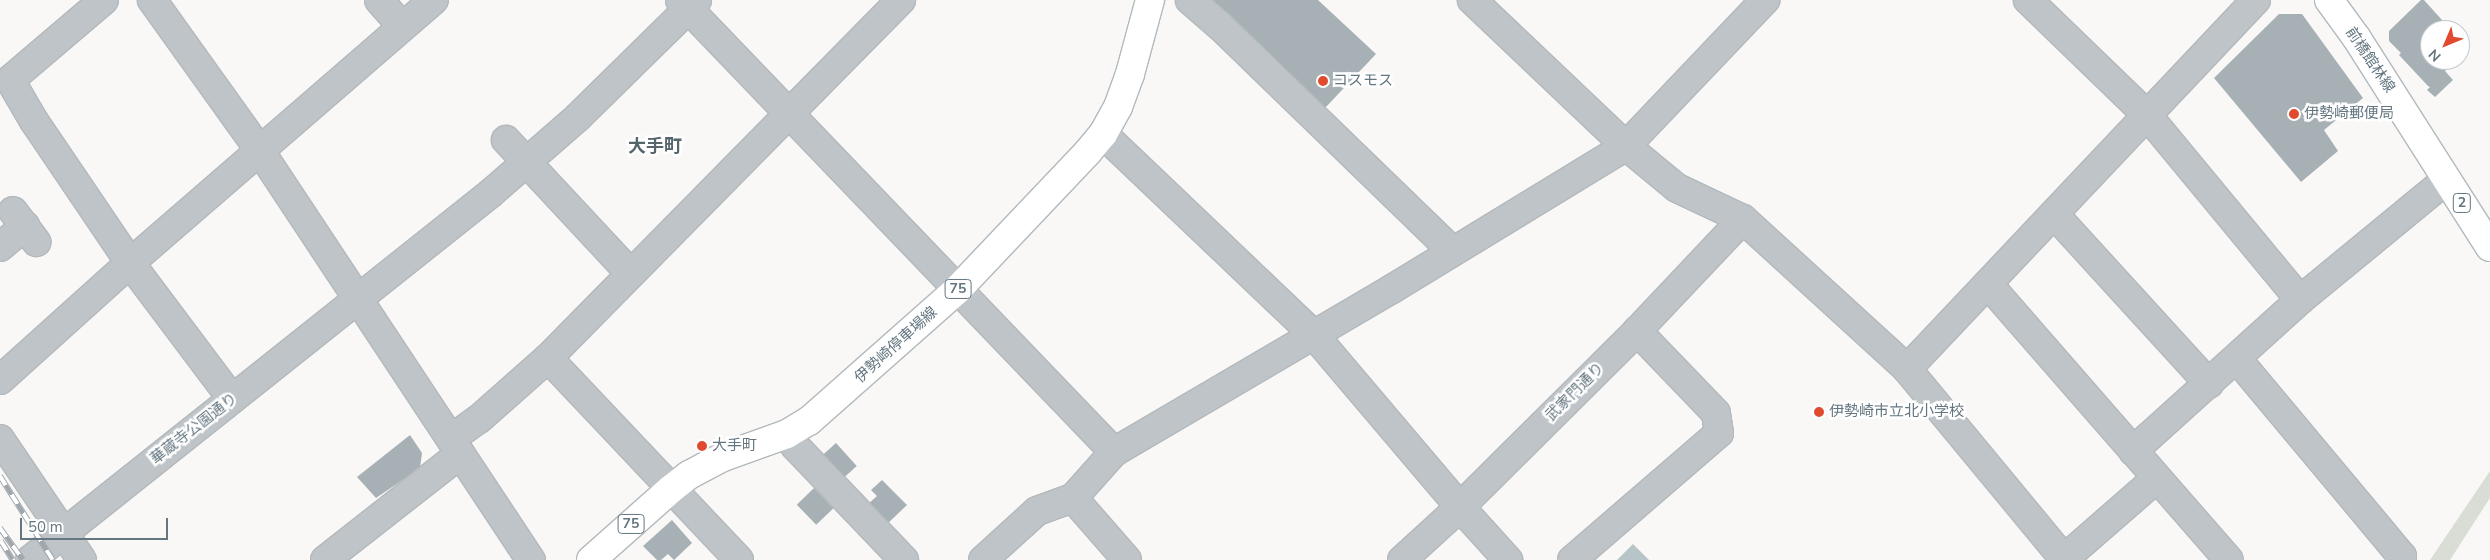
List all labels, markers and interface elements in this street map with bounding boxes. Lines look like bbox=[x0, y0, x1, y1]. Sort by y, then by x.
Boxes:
north arrow bbox=[2420, 20, 2470, 70]
street label: 前橋館林線 bbox=[2342, 24, 2398, 96]
text: N bbox=[2424, 45, 2445, 66]
place label: コスモス bbox=[1333, 72, 1393, 90]
marker: コスモス bbox=[1317, 75, 1329, 87]
place label: 伊勢崎郵便局 bbox=[2304, 105, 2394, 123]
marker: 伊勢崎郵便局 bbox=[2288, 108, 2300, 120]
district label: 大手町 bbox=[628, 135, 682, 157]
road number: 2 bbox=[2452, 192, 2472, 214]
road number: 75 bbox=[944, 278, 972, 300]
street label: 伊勢崎停車場線 bbox=[851, 303, 941, 387]
street label: 武家門通り bbox=[1542, 359, 1608, 425]
street label: 華蔵寺公園通り bbox=[147, 390, 241, 468]
place label: 伊勢崎市立北小学校 bbox=[1829, 403, 1964, 421]
marker: 伊勢崎市立北小学校 bbox=[1813, 406, 1825, 418]
place label: 大手町 bbox=[712, 437, 757, 455]
marker: 大手町 bbox=[696, 440, 708, 452]
scale bar bbox=[22, 508, 170, 540]
road number: 75 bbox=[617, 512, 645, 536]
text: 50 m bbox=[28, 517, 63, 537]

